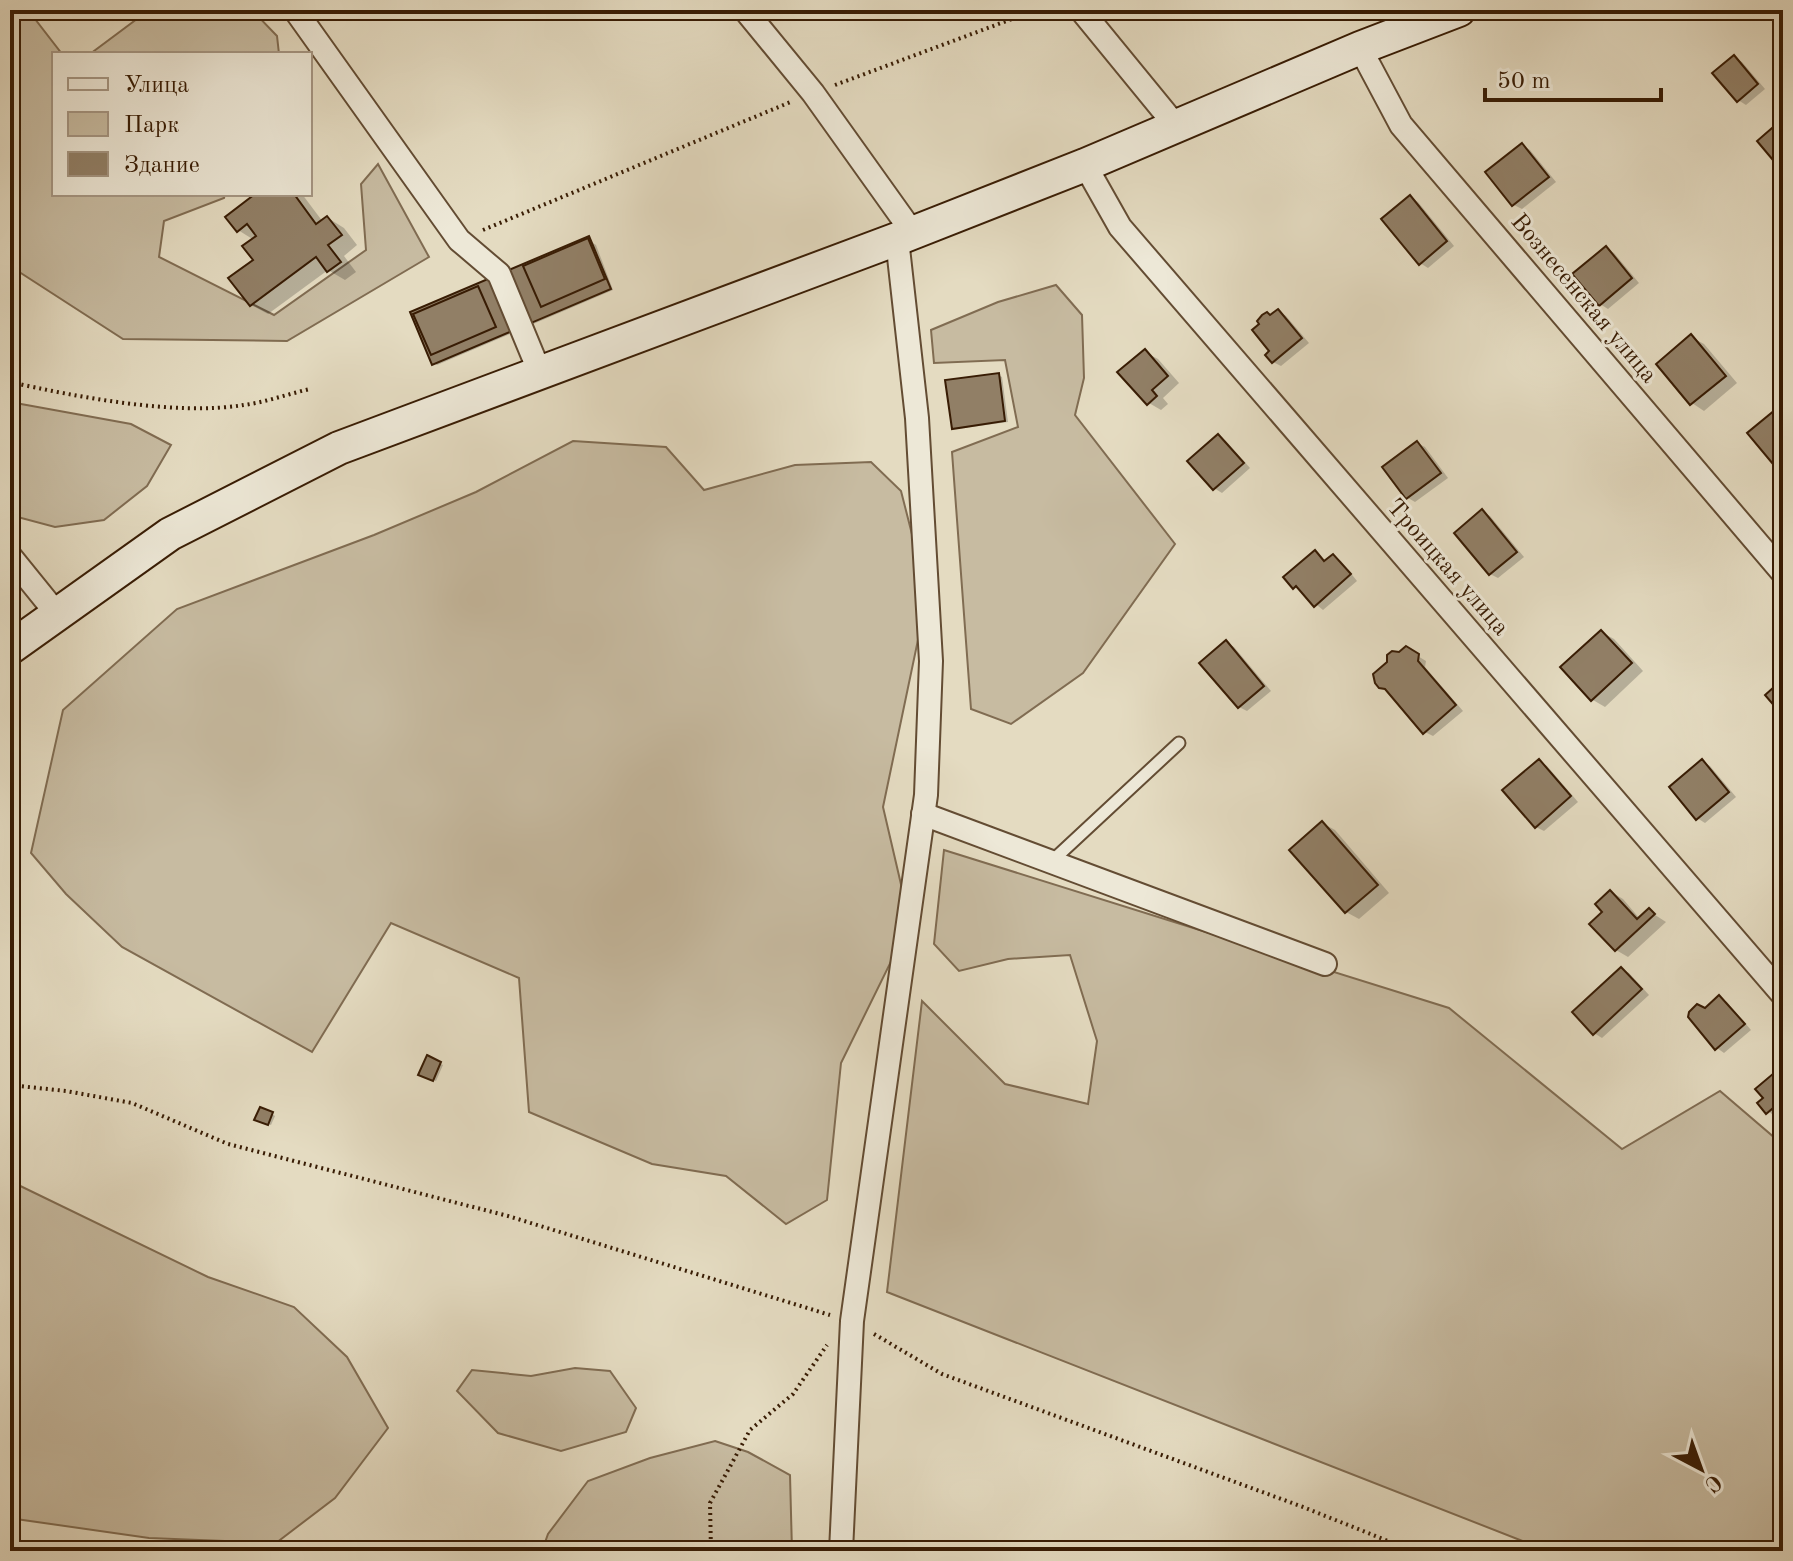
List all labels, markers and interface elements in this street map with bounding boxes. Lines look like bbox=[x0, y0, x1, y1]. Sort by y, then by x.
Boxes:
legend bbox=[52, 52, 312, 196]
scale bar bbox=[1485, 52, 1661, 102]
text: 50 m bbox=[1497, 70, 1551, 94]
text: Улица bbox=[124, 74, 189, 98]
text: Парк bbox=[124, 114, 179, 138]
text: Здание bbox=[124, 154, 200, 178]
street label: Вознесенская улица bbox=[1505, 210, 1661, 388]
street label: Троицкая улица bbox=[1382, 495, 1513, 641]
north arrow bbox=[1661, 1429, 1741, 1509]
text: С bbox=[1700, 1470, 1726, 1496]

